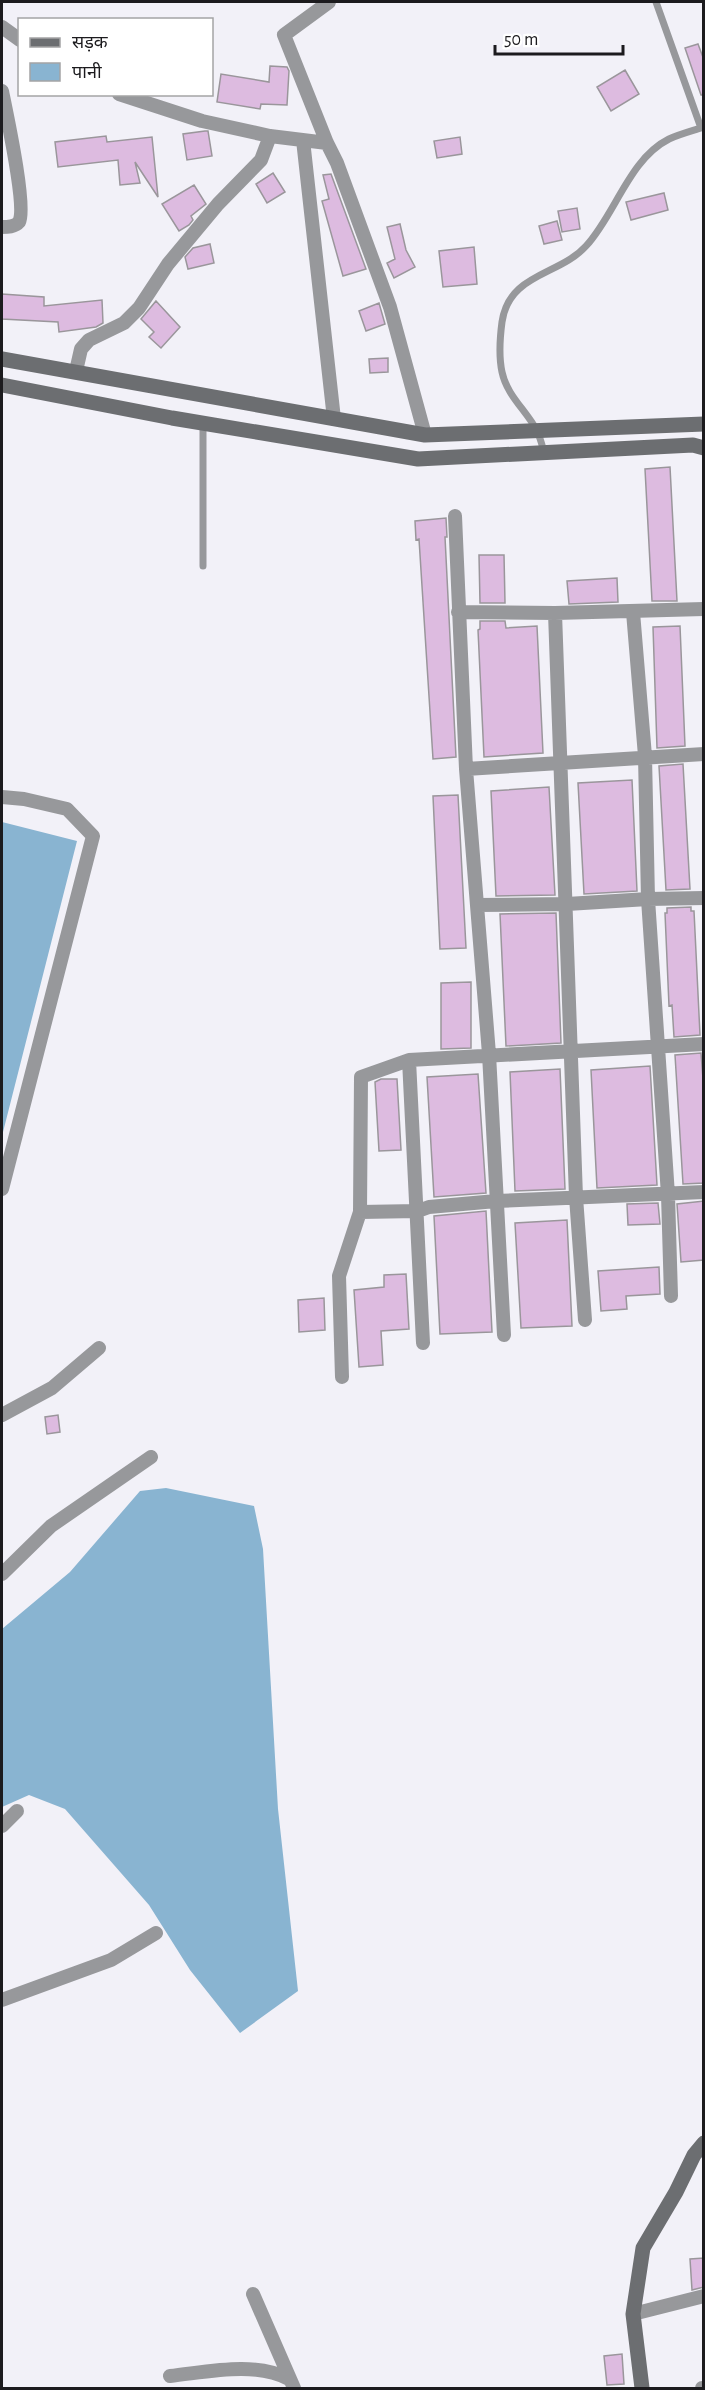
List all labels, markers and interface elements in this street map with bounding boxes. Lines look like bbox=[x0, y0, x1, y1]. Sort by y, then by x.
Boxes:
legend bbox=[18, 18, 213, 96]
scale bar bbox=[495, 18, 622, 56]
text: 50 m bbox=[504, 31, 538, 49]
text: सड़क bbox=[72, 34, 109, 52]
text: पानी bbox=[72, 62, 102, 82]

